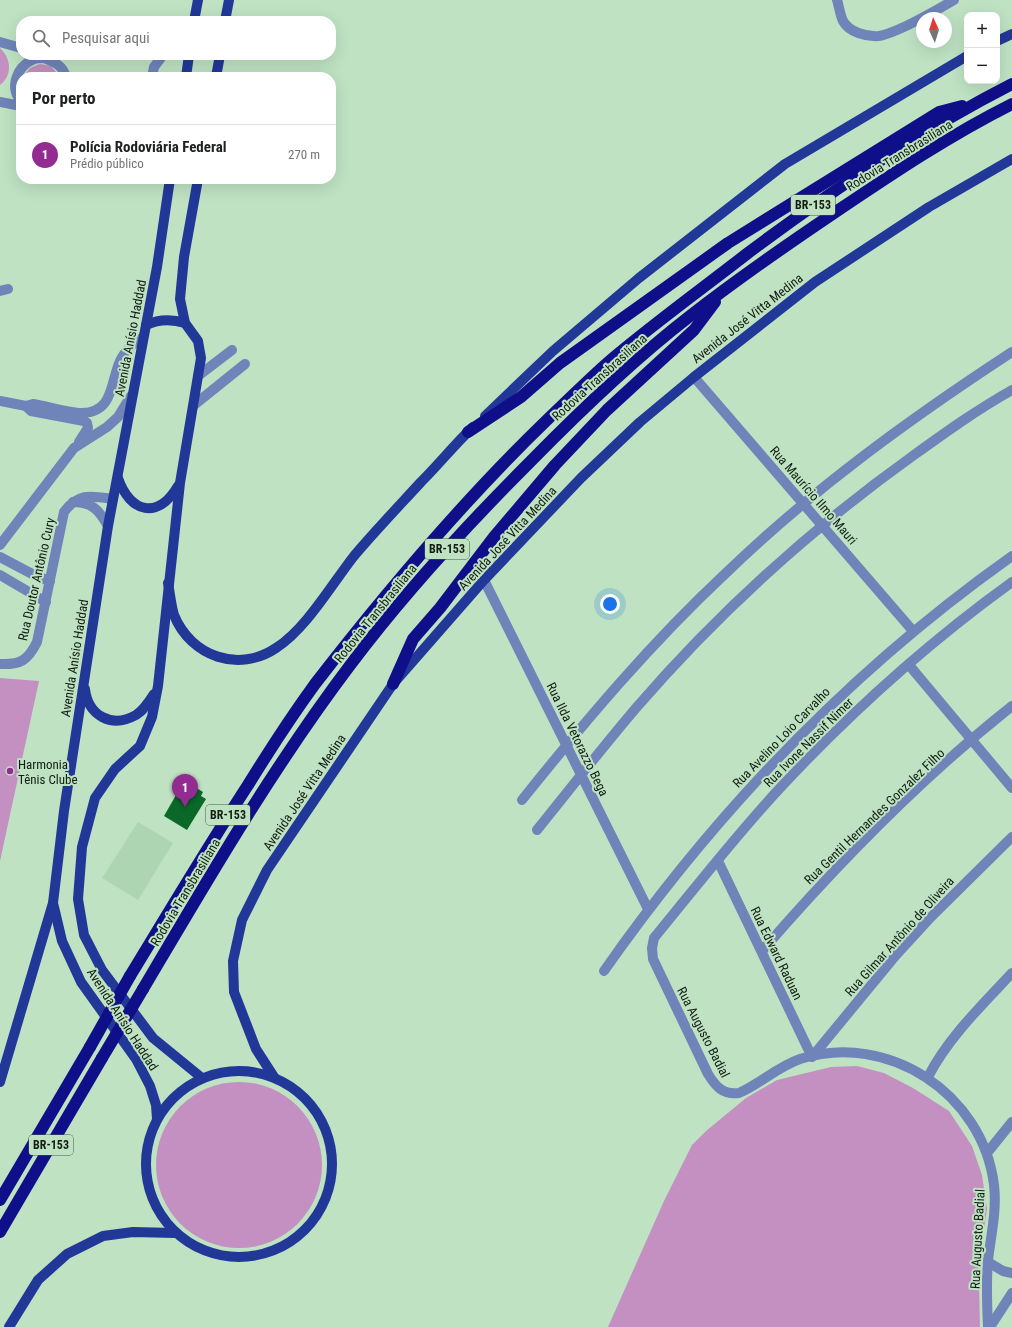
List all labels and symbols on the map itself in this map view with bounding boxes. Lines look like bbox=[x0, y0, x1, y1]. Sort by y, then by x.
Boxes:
north arrow bbox=[916, 12, 952, 48]
street label: Rodovia Transbrasiliana bbox=[843, 117, 955, 194]
road number: BR-153 bbox=[791, 195, 835, 215]
street label: Avenida José Vitta Medina bbox=[689, 270, 806, 366]
street label: Avenida Anísio Haddad bbox=[112, 278, 149, 398]
street label: Rodovia Transbrasiliana bbox=[549, 331, 650, 424]
street label: Rua Maurício Ilmo Mauri bbox=[767, 443, 860, 547]
street label: Avenida José Vitta Medina bbox=[455, 483, 559, 593]
street label: Rua Doutor Antônio Cury bbox=[15, 516, 58, 642]
road number: BR-153 bbox=[425, 539, 469, 559]
street label: Rodovia Transbrasiliana bbox=[331, 561, 420, 666]
your location bbox=[600, 594, 620, 614]
street label: Avenida Anísio Haddad bbox=[58, 598, 91, 718]
street label: Rua Ilda Vetorazzo Bega bbox=[544, 680, 612, 798]
street label: Rua Avelino Loio Carvalho bbox=[730, 684, 833, 790]
street label: Rua Ivone Nassif Nimer bbox=[761, 695, 856, 790]
street label: Avenida José Vitta Medina bbox=[260, 731, 349, 853]
street label: Rua Gentil Hernandes Gonzalez Filho bbox=[801, 745, 947, 887]
place label: Harmonia Tênis Clube bbox=[18, 757, 78, 787]
marker: Harmonia Tênis Clube bbox=[5, 766, 15, 776]
pin: 1 bbox=[172, 774, 198, 807]
road number: BR-153 bbox=[206, 805, 250, 825]
street label: Rodovia Transbrasiliana bbox=[148, 836, 223, 949]
street label: Rua Gilmar Antônio de Oliveira bbox=[842, 873, 957, 999]
street label: Rua Edward Raduan bbox=[748, 904, 806, 1002]
street label: Avenida Anísio Haddad bbox=[84, 965, 161, 1073]
street label: Rua Augusto Badial bbox=[674, 984, 733, 1080]
road number: BR-153 bbox=[29, 1135, 73, 1155]
street label: Rua Augusto Badial bbox=[967, 1189, 988, 1289]

